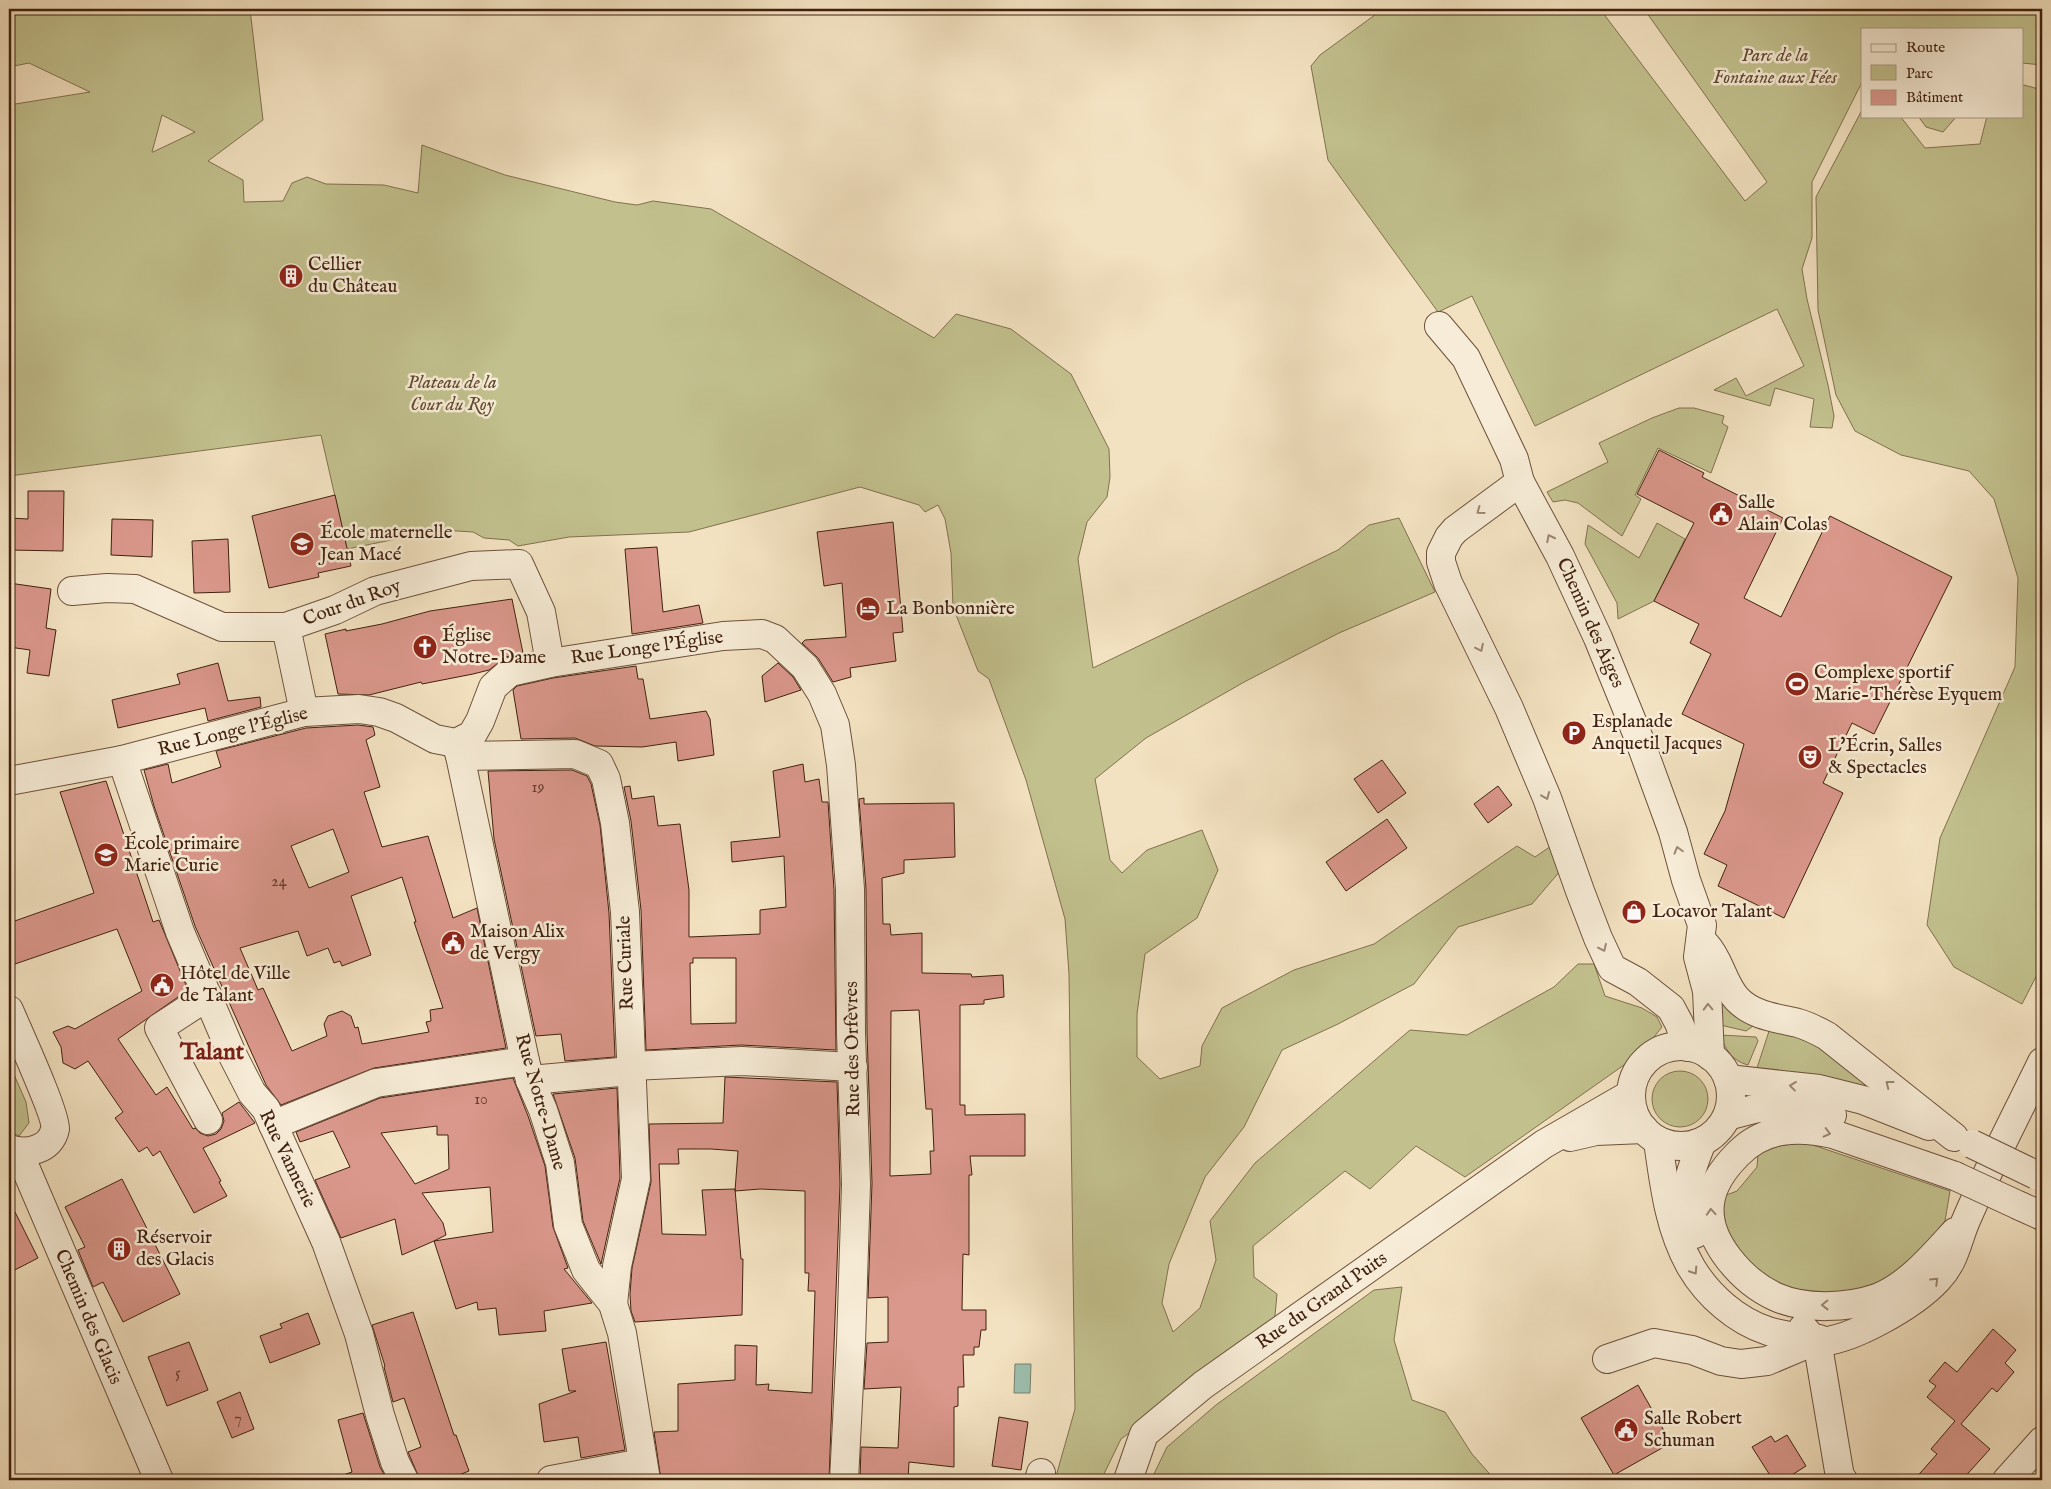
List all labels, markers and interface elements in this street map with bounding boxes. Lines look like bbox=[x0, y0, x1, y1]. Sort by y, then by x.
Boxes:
legend bbox=[1861, 28, 2024, 118]
text: Route bbox=[1906, 38, 1945, 57]
park label: Parc de la Fontaine aux Fées bbox=[1713, 44, 1838, 90]
text: Parc bbox=[1906, 64, 1933, 83]
text: Bâtiment bbox=[1906, 88, 1963, 107]
place label: Cellier du Château bbox=[308, 253, 397, 299]
building icon: Cellier du Château bbox=[278, 263, 304, 289]
park label: Plateau de la Cour du Roy bbox=[407, 371, 497, 417]
place label: Salle Alain Colas bbox=[1737, 491, 1827, 537]
public building icon: Salle Alain Colas bbox=[1708, 501, 1734, 527]
one-way arrow bbox=[1476, 505, 1486, 514]
place label: École maternelle Jean Macé bbox=[318, 520, 453, 567]
school or university icon: École maternelle Jean Macé bbox=[289, 531, 315, 557]
one-way arrow bbox=[1546, 534, 1556, 543]
street label: Chemin des Aiges bbox=[1551, 554, 1629, 692]
street label: Cour du Roy bbox=[300, 574, 405, 632]
hotel icon: La Bonbonnière bbox=[855, 596, 881, 622]
place label: La Bonbonnière bbox=[886, 597, 1015, 621]
place label: Église Notre-Dame bbox=[442, 623, 546, 670]
street label: Rue Longe l'Église bbox=[569, 624, 725, 671]
church icon: Église Notre-Dame bbox=[412, 634, 438, 660]
one-way arrow bbox=[1474, 643, 1484, 652]
place label: Complexe sportif Marie-Thérèse Eyquem bbox=[1814, 661, 2002, 707]
sports icon: Complexe sportif Marie-Thérèse Eyquem bbox=[1784, 671, 1810, 697]
street label: Rue Longe l'Église bbox=[155, 701, 311, 762]
place label: Esplanade Anquetil Jacques bbox=[1591, 710, 1722, 756]
parking icon: Esplanade Anquetil Jacques bbox=[1561, 720, 1587, 746]
place label: L'Écrin, Salles & Spectacles bbox=[1828, 733, 1942, 780]
theatre icon: L'Écrin, Salles & Spectacles bbox=[1797, 744, 1823, 770]
house number: 19 bbox=[532, 778, 544, 798]
one-way arrow bbox=[1540, 791, 1551, 800]
place label: École primaire Marie Curie bbox=[124, 831, 240, 878]
school or university icon: École primaire Marie Curie bbox=[93, 842, 119, 868]
one-way arrow bbox=[1673, 847, 1683, 855]
house number: 24 bbox=[271, 872, 287, 892]
shop icon: Locavor Talant bbox=[1621, 899, 1647, 925]
place label: Locavor Talant bbox=[1652, 900, 1773, 924]
street label: Rue Curiale bbox=[612, 915, 640, 1011]
place label: Maison Alix de Vergy bbox=[470, 920, 565, 966]
public building icon: Maison Alix de Vergy bbox=[440, 930, 466, 956]
one-way arrow bbox=[1596, 943, 1606, 952]
place label: Hôtel de Ville de Talant bbox=[180, 962, 291, 1008]
public building icon: Hôtel de Ville de Talant bbox=[149, 972, 175, 998]
street label: Rue des Orfèvres bbox=[840, 981, 866, 1117]
one-way arrow bbox=[1703, 1003, 1713, 1010]
street label: Rue Notre-Dame bbox=[509, 1031, 571, 1173]
district label: Talant bbox=[179, 1037, 245, 1068]
one-way arrow bbox=[1789, 1081, 1797, 1092]
one-way arrow bbox=[1886, 1081, 1895, 1089]
house number: 10 bbox=[474, 1090, 488, 1110]
street label: Rue Vannerie bbox=[253, 1106, 321, 1212]
one-way arrow bbox=[1822, 1127, 1831, 1138]
one-way arrow bbox=[1705, 1207, 1716, 1215]
place label: Réservoir des Glacis bbox=[136, 1226, 214, 1272]
building icon: Réservoir des Glacis bbox=[106, 1236, 132, 1262]
street label: Chemin des Glacis bbox=[49, 1246, 127, 1388]
street label: Rue du Grand Puits bbox=[1252, 1247, 1392, 1355]
one-way arrow bbox=[1688, 1265, 1697, 1274]
one-way arrow bbox=[1929, 1278, 1938, 1287]
one-way arrow bbox=[1821, 1300, 1829, 1310]
house number: 5 bbox=[175, 1364, 181, 1384]
place label: Salle Robert Schuman bbox=[1644, 1407, 1743, 1453]
house number: 7 bbox=[234, 1409, 242, 1429]
public building icon: Salle Robert Schuman bbox=[1613, 1417, 1639, 1443]

